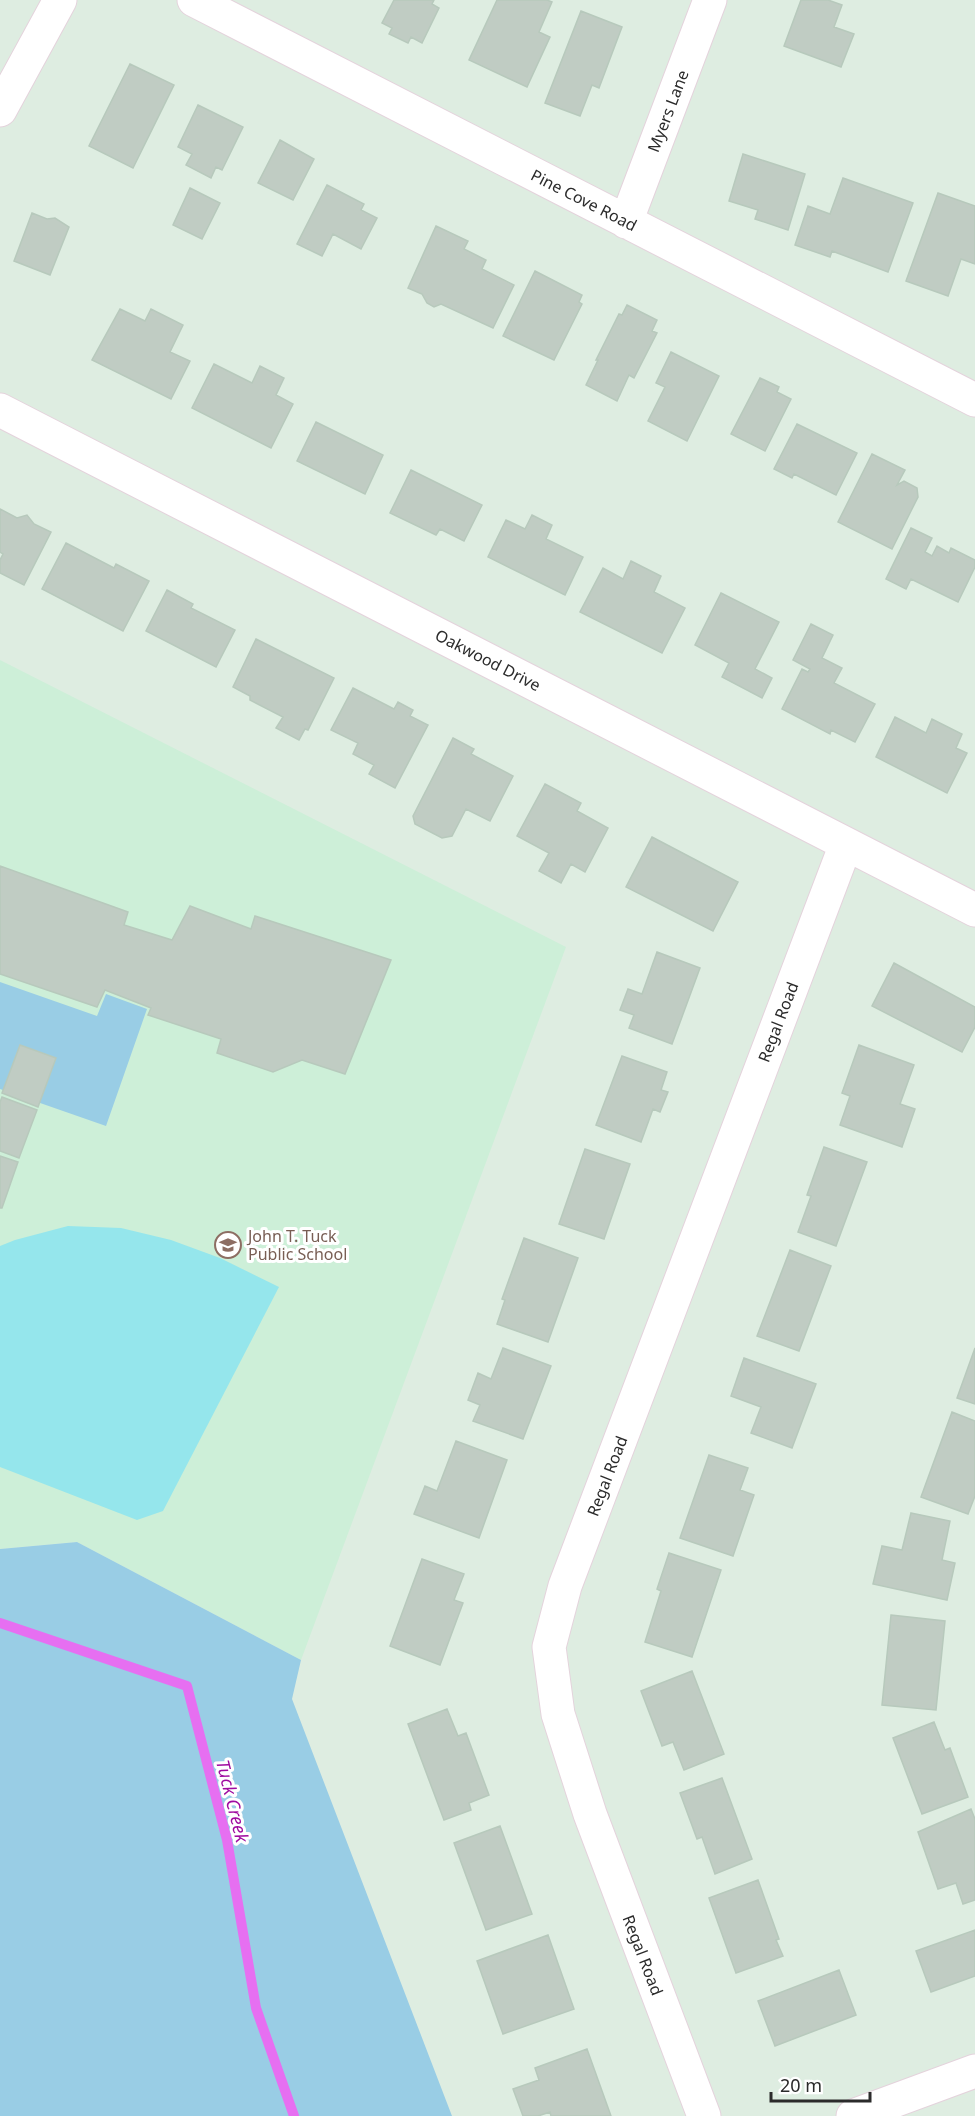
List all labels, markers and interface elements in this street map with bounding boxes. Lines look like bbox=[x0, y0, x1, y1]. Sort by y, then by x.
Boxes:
street label: Myers Lane bbox=[642, 67, 694, 155]
street label: Pine Cove Road bbox=[527, 164, 641, 236]
street label: Oakwood Drive bbox=[432, 624, 544, 696]
street label: Regal Road bbox=[753, 979, 803, 1065]
place label: John T. Tuck Public School bbox=[246, 1225, 347, 1265]
school or university icon: John T. Tuck Public School bbox=[213, 1230, 243, 1260]
street label: Regal Road bbox=[582, 1433, 632, 1519]
water label: Tuck Creek bbox=[211, 1757, 255, 1846]
street label: Regal Road bbox=[618, 1912, 668, 1998]
scale bar bbox=[771, 2065, 870, 2103]
text: 20 m bbox=[780, 2073, 822, 2097]

